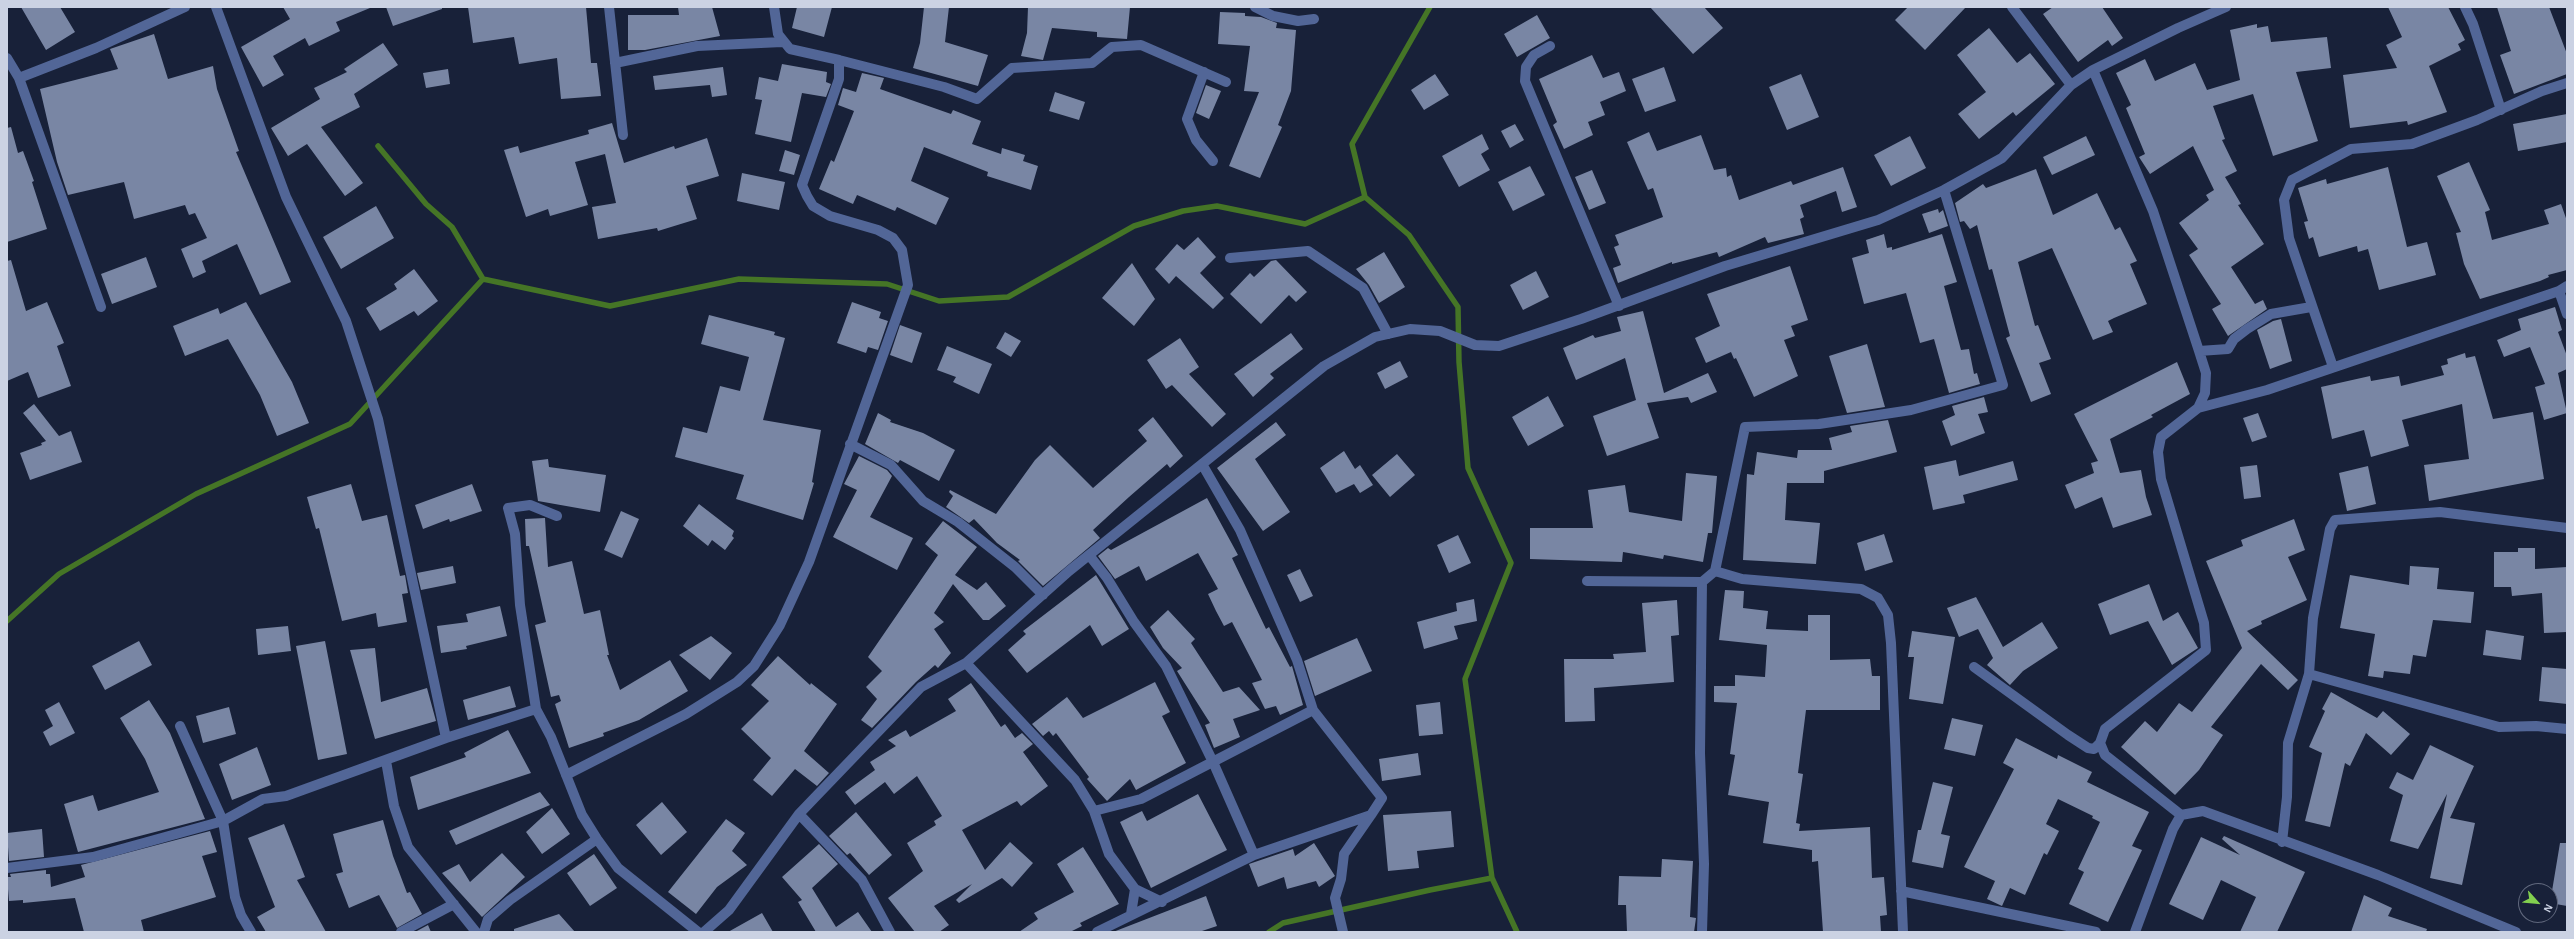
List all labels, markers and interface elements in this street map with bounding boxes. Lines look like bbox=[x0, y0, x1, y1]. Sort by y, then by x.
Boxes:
north arrow bbox=[2518, 883, 2558, 923]
text: N bbox=[2542, 902, 2555, 914]

